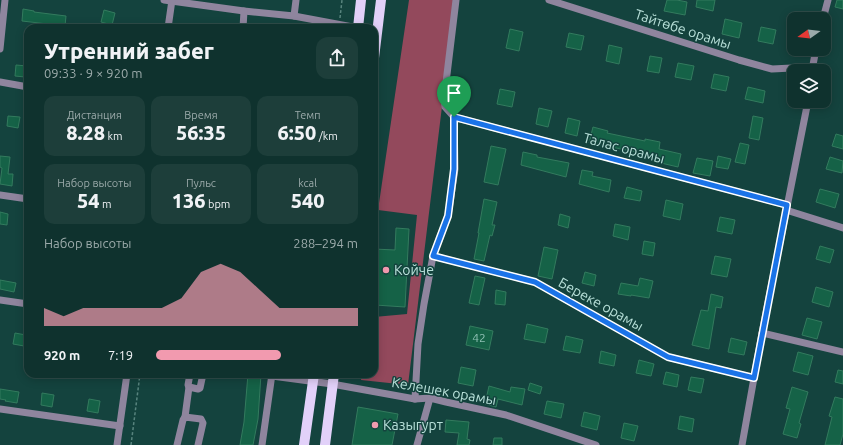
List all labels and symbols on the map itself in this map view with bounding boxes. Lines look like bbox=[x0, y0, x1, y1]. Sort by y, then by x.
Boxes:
street label: Тайтөбе орамы bbox=[633, 6, 733, 52]
north arrow bbox=[787, 12, 831, 56]
pin bbox=[437, 76, 471, 117]
street label: Талас орамы bbox=[581, 129, 667, 167]
place label: Койче bbox=[394, 262, 434, 278]
marker: Койче bbox=[381, 265, 391, 275]
street label: Береке орамы bbox=[556, 274, 646, 334]
house number: 42 bbox=[472, 331, 486, 344]
street label: Келешек орамы bbox=[391, 374, 497, 408]
place label: Казыгурт bbox=[383, 417, 443, 433]
marker: Казыгурт bbox=[370, 420, 380, 430]

